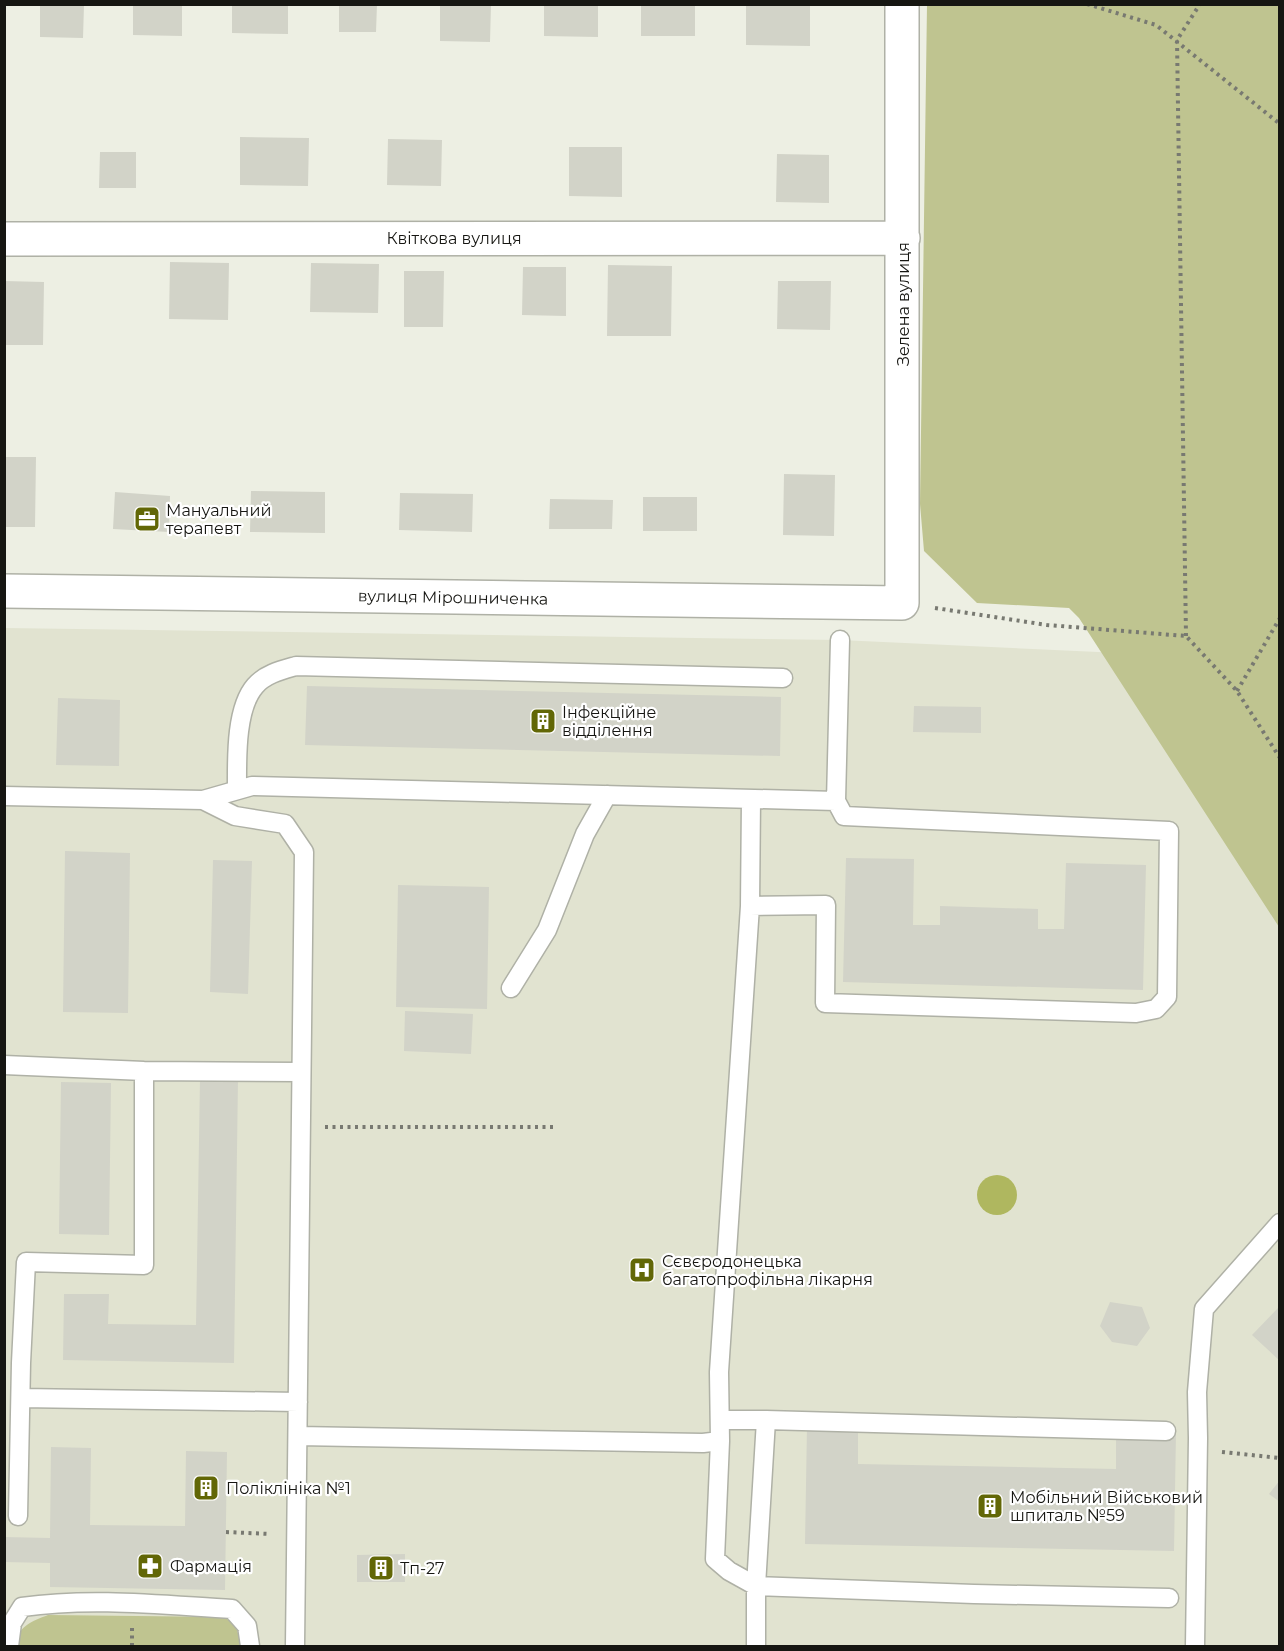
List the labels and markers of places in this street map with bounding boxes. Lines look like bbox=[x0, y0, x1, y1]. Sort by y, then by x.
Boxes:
place label: Мануальний терапевт bbox=[166, 501, 271, 538]
office icon: Мануальний терапевт bbox=[132, 504, 162, 534]
place label: Інфекційне відділення bbox=[562, 703, 657, 740]
building icon: Інфекційне відділення bbox=[528, 706, 558, 736]
place label: Сєвєродонецька багатопрофільна лікарня bbox=[662, 1252, 873, 1289]
hospital icon: Сєвєродонецька багатопрофільна лікарня bbox=[627, 1255, 657, 1285]
building icon: Поліклініка №1 bbox=[191, 1473, 221, 1503]
place label: Поліклініка №1 bbox=[226, 1479, 351, 1498]
place label: Мобільний Військовий шпиталь №59 bbox=[1010, 1488, 1203, 1525]
building icon: Мобільний Військовий шпиталь №59 bbox=[975, 1491, 1005, 1521]
pharmacy icon: Фармація bbox=[135, 1551, 165, 1581]
building icon: Тп-27 bbox=[366, 1553, 396, 1583]
place label: Фармація bbox=[170, 1557, 252, 1576]
place label: Тп-27 bbox=[400, 1559, 444, 1578]

